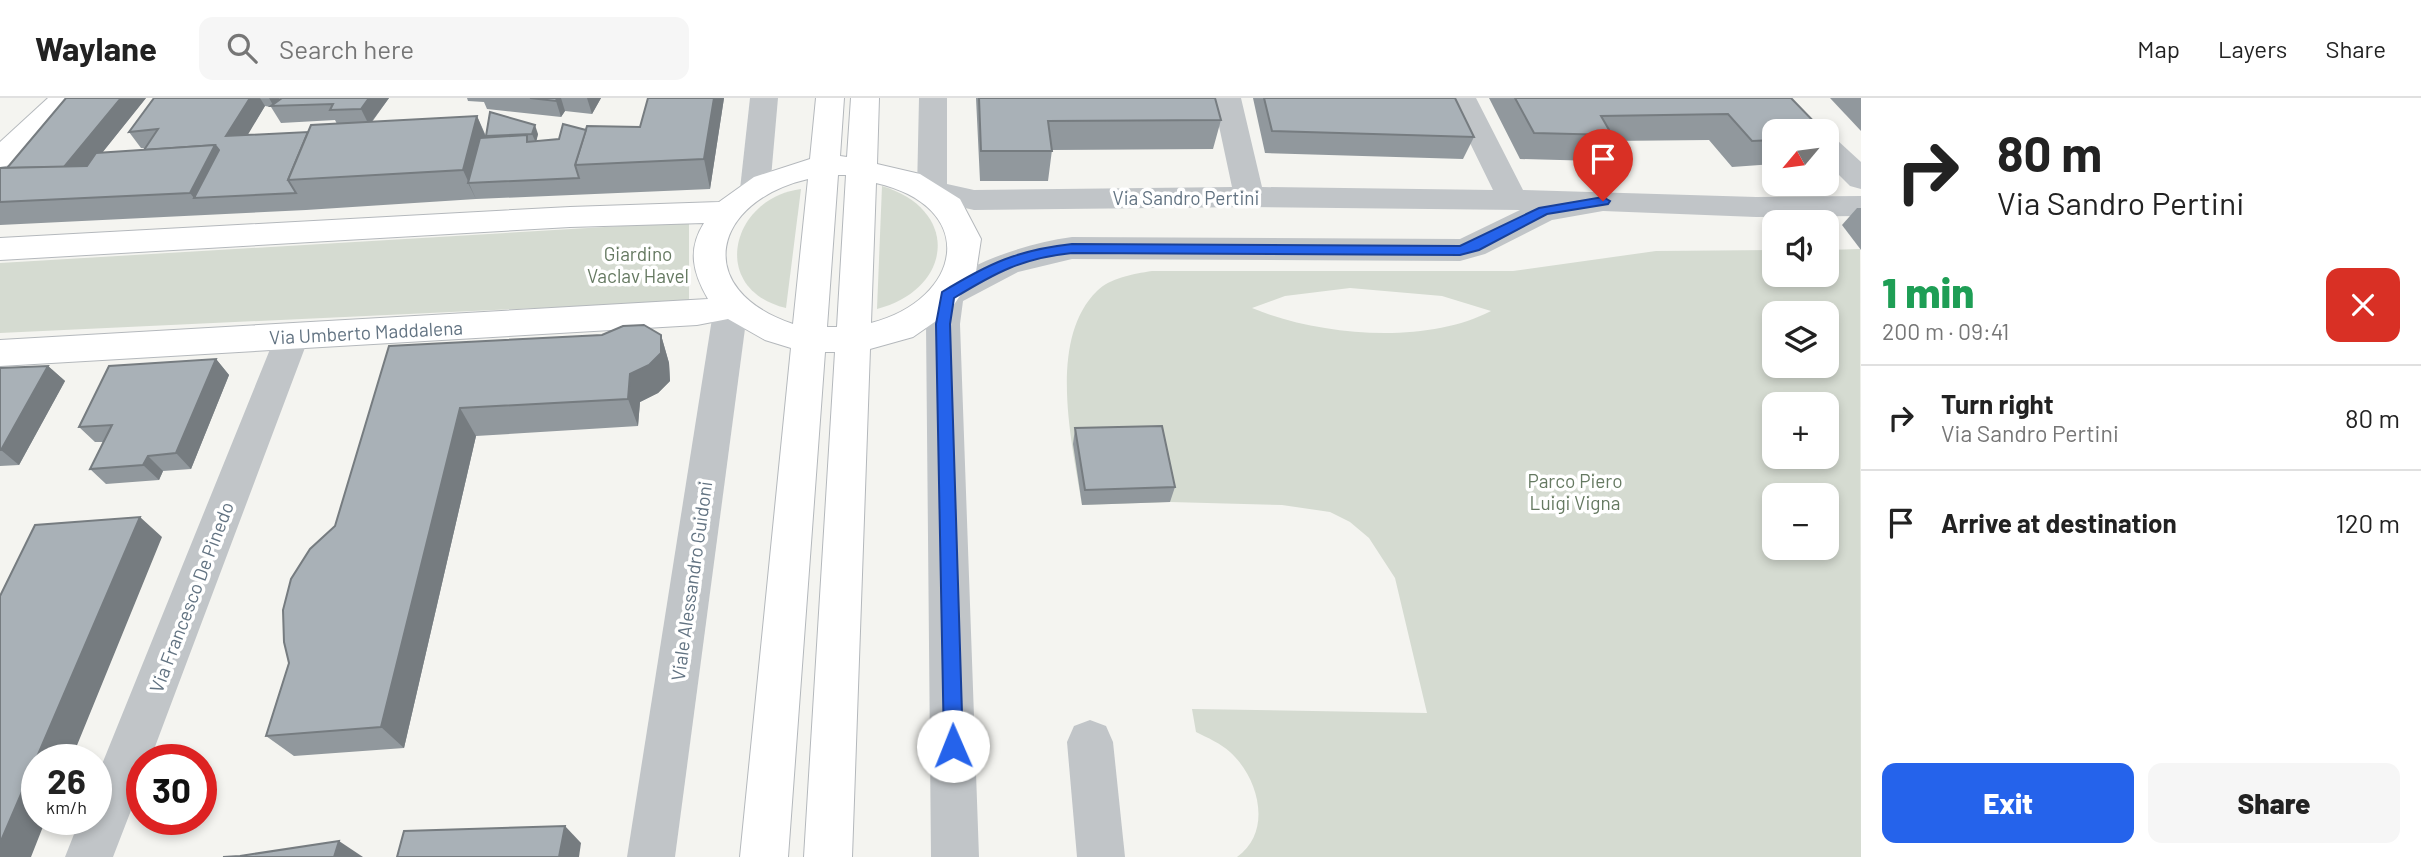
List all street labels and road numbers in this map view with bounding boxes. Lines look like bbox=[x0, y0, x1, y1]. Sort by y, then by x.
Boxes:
street label: Via Sandro Pertini bbox=[1113, 186, 1259, 209]
street label: Via Umberto Maddalena bbox=[268, 315, 464, 349]
street label: Viale Alessandro Guidoni bbox=[666, 480, 716, 682]
street label: Via Francesco De Pinedo bbox=[144, 498, 238, 696]

